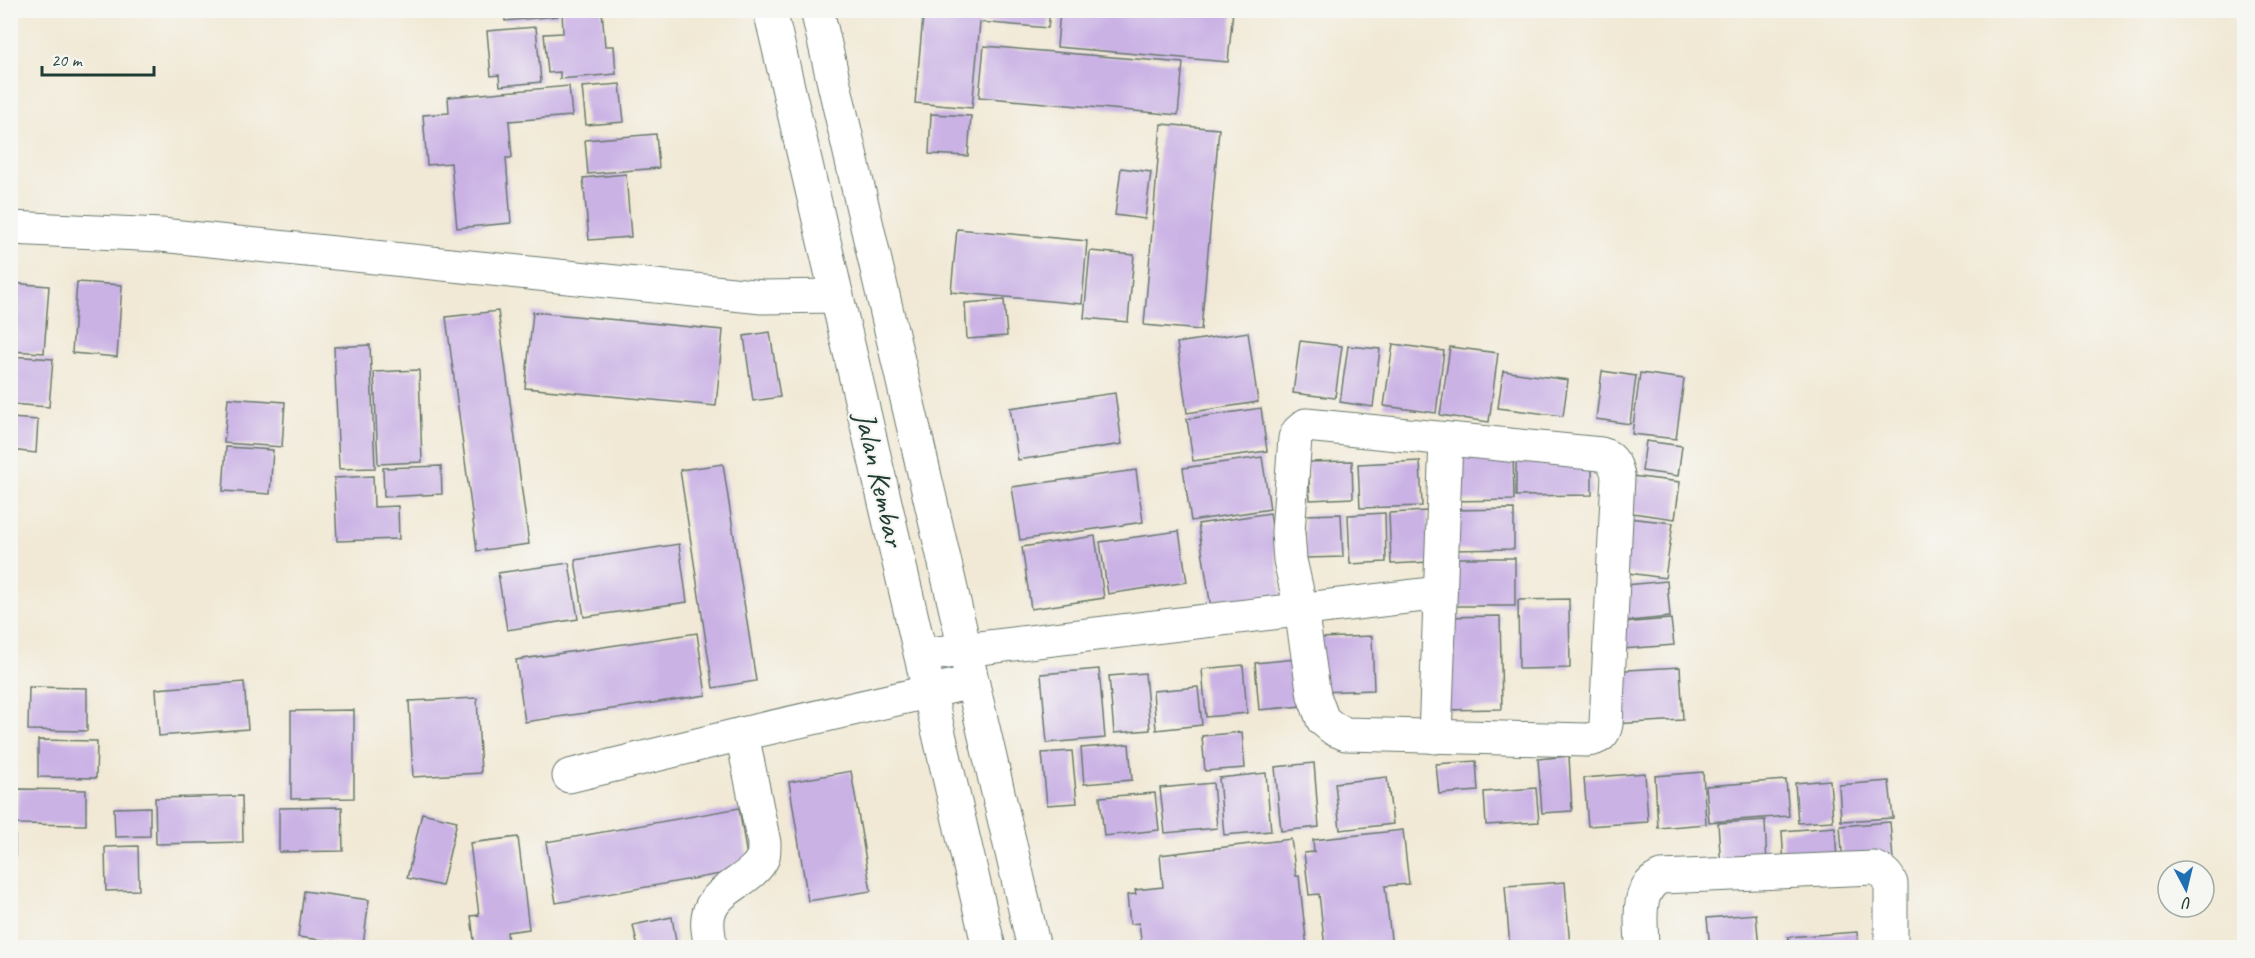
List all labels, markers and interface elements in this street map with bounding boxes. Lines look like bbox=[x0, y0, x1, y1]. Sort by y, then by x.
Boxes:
scale bar bbox=[42, 39, 154, 77]
text: 20 m bbox=[51, 49, 84, 71]
street label: Jalan Kembar bbox=[846, 406, 914, 552]
north arrow bbox=[2156, 859, 2216, 919]
text: U bbox=[2179, 892, 2193, 914]

